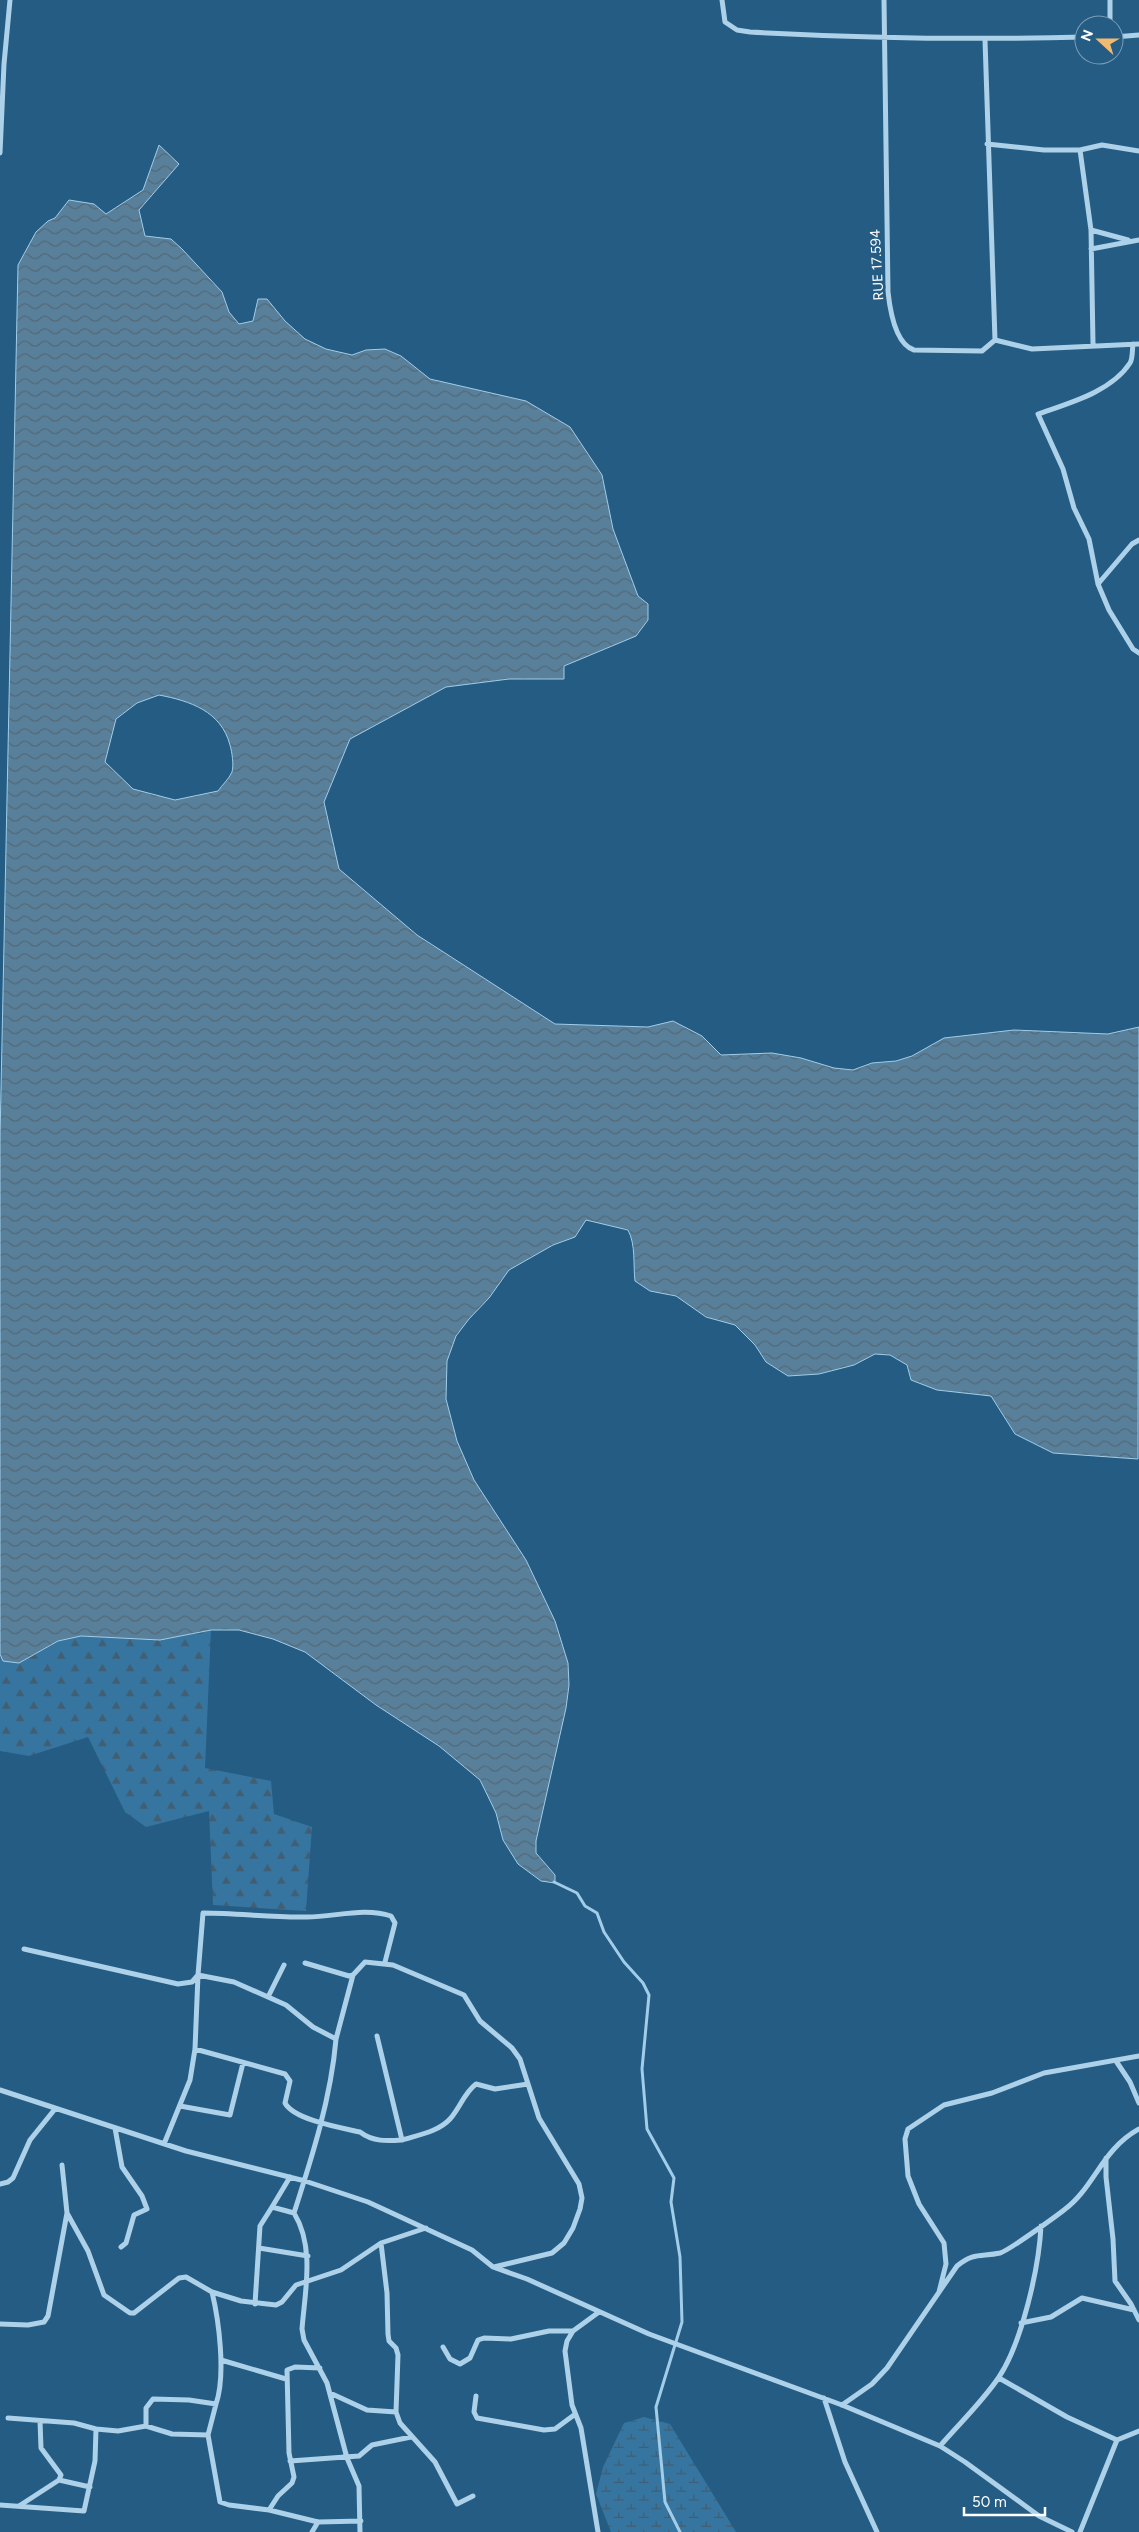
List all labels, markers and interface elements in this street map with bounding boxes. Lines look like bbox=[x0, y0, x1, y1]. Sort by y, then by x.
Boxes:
north arrow bbox=[1074, 15, 1124, 65]
text: N bbox=[1077, 27, 1097, 44]
street label: RUE 17.594 bbox=[867, 229, 887, 301]
scale bar bbox=[964, 2484, 1045, 2516]
text: 50 m bbox=[972, 2493, 1007, 2511]

